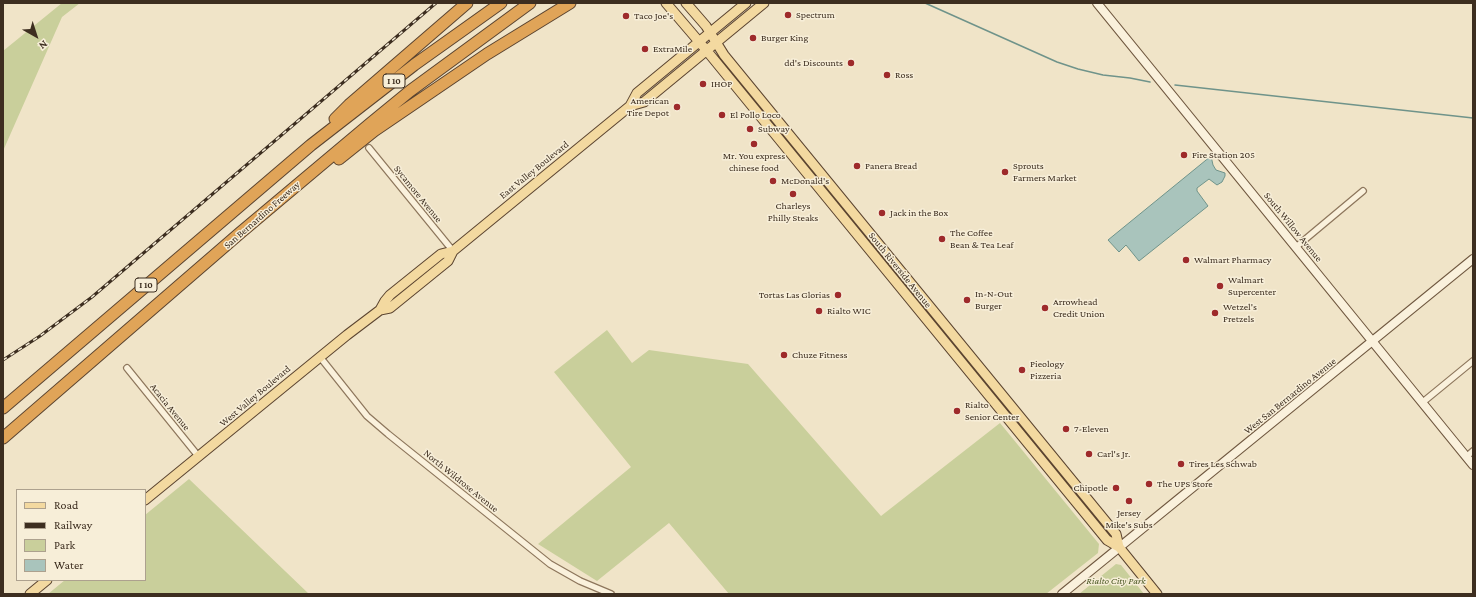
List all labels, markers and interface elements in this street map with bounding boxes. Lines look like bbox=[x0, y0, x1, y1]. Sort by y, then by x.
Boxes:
place label: Spectrum bbox=[796, 9, 835, 21]
place label: Taco Joe's bbox=[634, 10, 673, 22]
marker: Spectrum bbox=[783, 10, 793, 20]
marker: Taco Joe's bbox=[621, 11, 631, 21]
north arrow bbox=[16, 16, 56, 56]
place label: Burger King bbox=[761, 32, 808, 44]
marker: Burger King bbox=[748, 33, 758, 43]
text: N bbox=[37, 38, 50, 52]
place label: ExtraMile bbox=[653, 43, 692, 55]
marker: ExtraMile bbox=[640, 44, 650, 54]
place label: dd's Discounts bbox=[784, 57, 843, 69]
marker: dd's Discounts bbox=[846, 58, 856, 68]
place label: Ross bbox=[895, 69, 913, 81]
marker: Ross bbox=[882, 70, 892, 80]
road number: I 10 bbox=[383, 74, 405, 88]
place label: IHOP bbox=[711, 78, 732, 90]
marker: IHOP bbox=[698, 79, 708, 89]
place label: American Tire Depot bbox=[627, 95, 669, 118]
marker: American Tire Depot bbox=[672, 102, 682, 112]
place label: El Pollo Loco bbox=[730, 109, 781, 121]
marker: El Pollo Loco bbox=[717, 110, 727, 120]
place label: Subway bbox=[758, 123, 790, 135]
marker: Subway bbox=[745, 124, 755, 134]
street label: East Valley Boulevard bbox=[497, 138, 571, 202]
marker: Mr. You express chinese food bbox=[749, 139, 759, 149]
place label: Fire Station 205 bbox=[1192, 149, 1255, 161]
place label: Mr. You express chinese food bbox=[723, 150, 785, 174]
marker: Fire Station 205 bbox=[1179, 150, 1189, 160]
place label: Panera Bread bbox=[865, 160, 917, 172]
place label: Sprouts Farmers Market bbox=[1013, 160, 1076, 184]
marker: Panera Bread bbox=[852, 161, 862, 171]
street label: Sycamore Avenue bbox=[391, 163, 445, 225]
marker: Sprouts Farmers Market bbox=[1000, 167, 1010, 177]
place label: McDonald's bbox=[781, 175, 829, 187]
marker: McDonald's bbox=[768, 176, 778, 186]
street label: San Bernardino Freeway bbox=[222, 179, 302, 251]
marker: Charleys Philly Steaks bbox=[788, 189, 798, 199]
street label: South Willow Avenue bbox=[1261, 190, 1325, 264]
place label: Charleys Philly Steaks bbox=[768, 200, 818, 224]
place label: Jack in the Box bbox=[890, 207, 948, 219]
marker: Jack in the Box bbox=[877, 208, 887, 218]
place label: The Coffee Bean & Tea Leaf bbox=[950, 227, 1013, 250]
street label: South Riverside Avenue bbox=[866, 230, 934, 310]
marker: The Coffee Bean & Tea Leaf bbox=[937, 234, 947, 244]
place label: Walmart Pharmacy bbox=[1194, 254, 1271, 266]
marker: Walmart Pharmacy bbox=[1181, 255, 1191, 265]
place label: Walmart Supercenter bbox=[1228, 274, 1276, 298]
road number: I 10 bbox=[135, 278, 157, 292]
marker: Walmart Supercenter bbox=[1215, 281, 1225, 291]
place label: In-N-Out Burger bbox=[975, 288, 1013, 312]
place label: Tortas Las Glorias bbox=[759, 289, 830, 301]
marker: Tortas Las Glorias bbox=[833, 290, 843, 300]
marker: In-N-Out Burger bbox=[962, 295, 972, 305]
place label: Arrowhead Credit Union bbox=[1053, 296, 1105, 320]
place label: Wetzel's Pretzels bbox=[1223, 301, 1257, 324]
marker: Arrowhead Credit Union bbox=[1040, 303, 1050, 313]
place label: Rialto WIC bbox=[827, 305, 871, 317]
marker: Rialto WIC bbox=[814, 306, 824, 316]
marker: Wetzel's Pretzels bbox=[1210, 308, 1220, 318]
place label: Chuze Fitness bbox=[792, 349, 847, 361]
marker: Chuze Fitness bbox=[779, 350, 789, 360]
street label: West San Bernardino Avenue bbox=[1241, 355, 1339, 437]
place label: Pieology Pizzeria bbox=[1030, 358, 1064, 382]
street label: West Valley Boulevard bbox=[217, 363, 293, 429]
marker: Pieology Pizzeria bbox=[1017, 365, 1027, 375]
street label: Acacia Avenue bbox=[147, 381, 193, 433]
place label: Rialto Senior Center bbox=[965, 399, 1019, 422]
marker: Rialto Senior Center bbox=[952, 406, 962, 416]
place label: 7-Eleven bbox=[1074, 423, 1109, 435]
marker: 7-Eleven bbox=[1061, 424, 1071, 434]
street label: North Wildrose Avenue bbox=[421, 447, 501, 515]
place label: Carl's Jr. bbox=[1097, 448, 1130, 460]
marker: Carl's Jr. bbox=[1084, 449, 1094, 459]
place label: Tires Les Schwab bbox=[1189, 458, 1257, 470]
marker: Tires Les Schwab bbox=[1176, 459, 1186, 469]
place label: The UPS Store bbox=[1157, 478, 1213, 490]
marker: The UPS Store bbox=[1144, 479, 1154, 489]
place label: Chipotle bbox=[1074, 482, 1108, 494]
marker: Chipotle bbox=[1111, 483, 1121, 493]
legend bbox=[16, 489, 146, 581]
marker: Jersey Mike's Subs bbox=[1124, 496, 1134, 506]
text: Road bbox=[54, 498, 78, 512]
place label: Jersey Mike's Subs bbox=[1105, 507, 1153, 530]
text: Railway bbox=[54, 518, 92, 532]
text: Park bbox=[54, 538, 75, 552]
text: Water bbox=[54, 558, 83, 572]
park label: Rialto City Park bbox=[1086, 575, 1146, 587]

